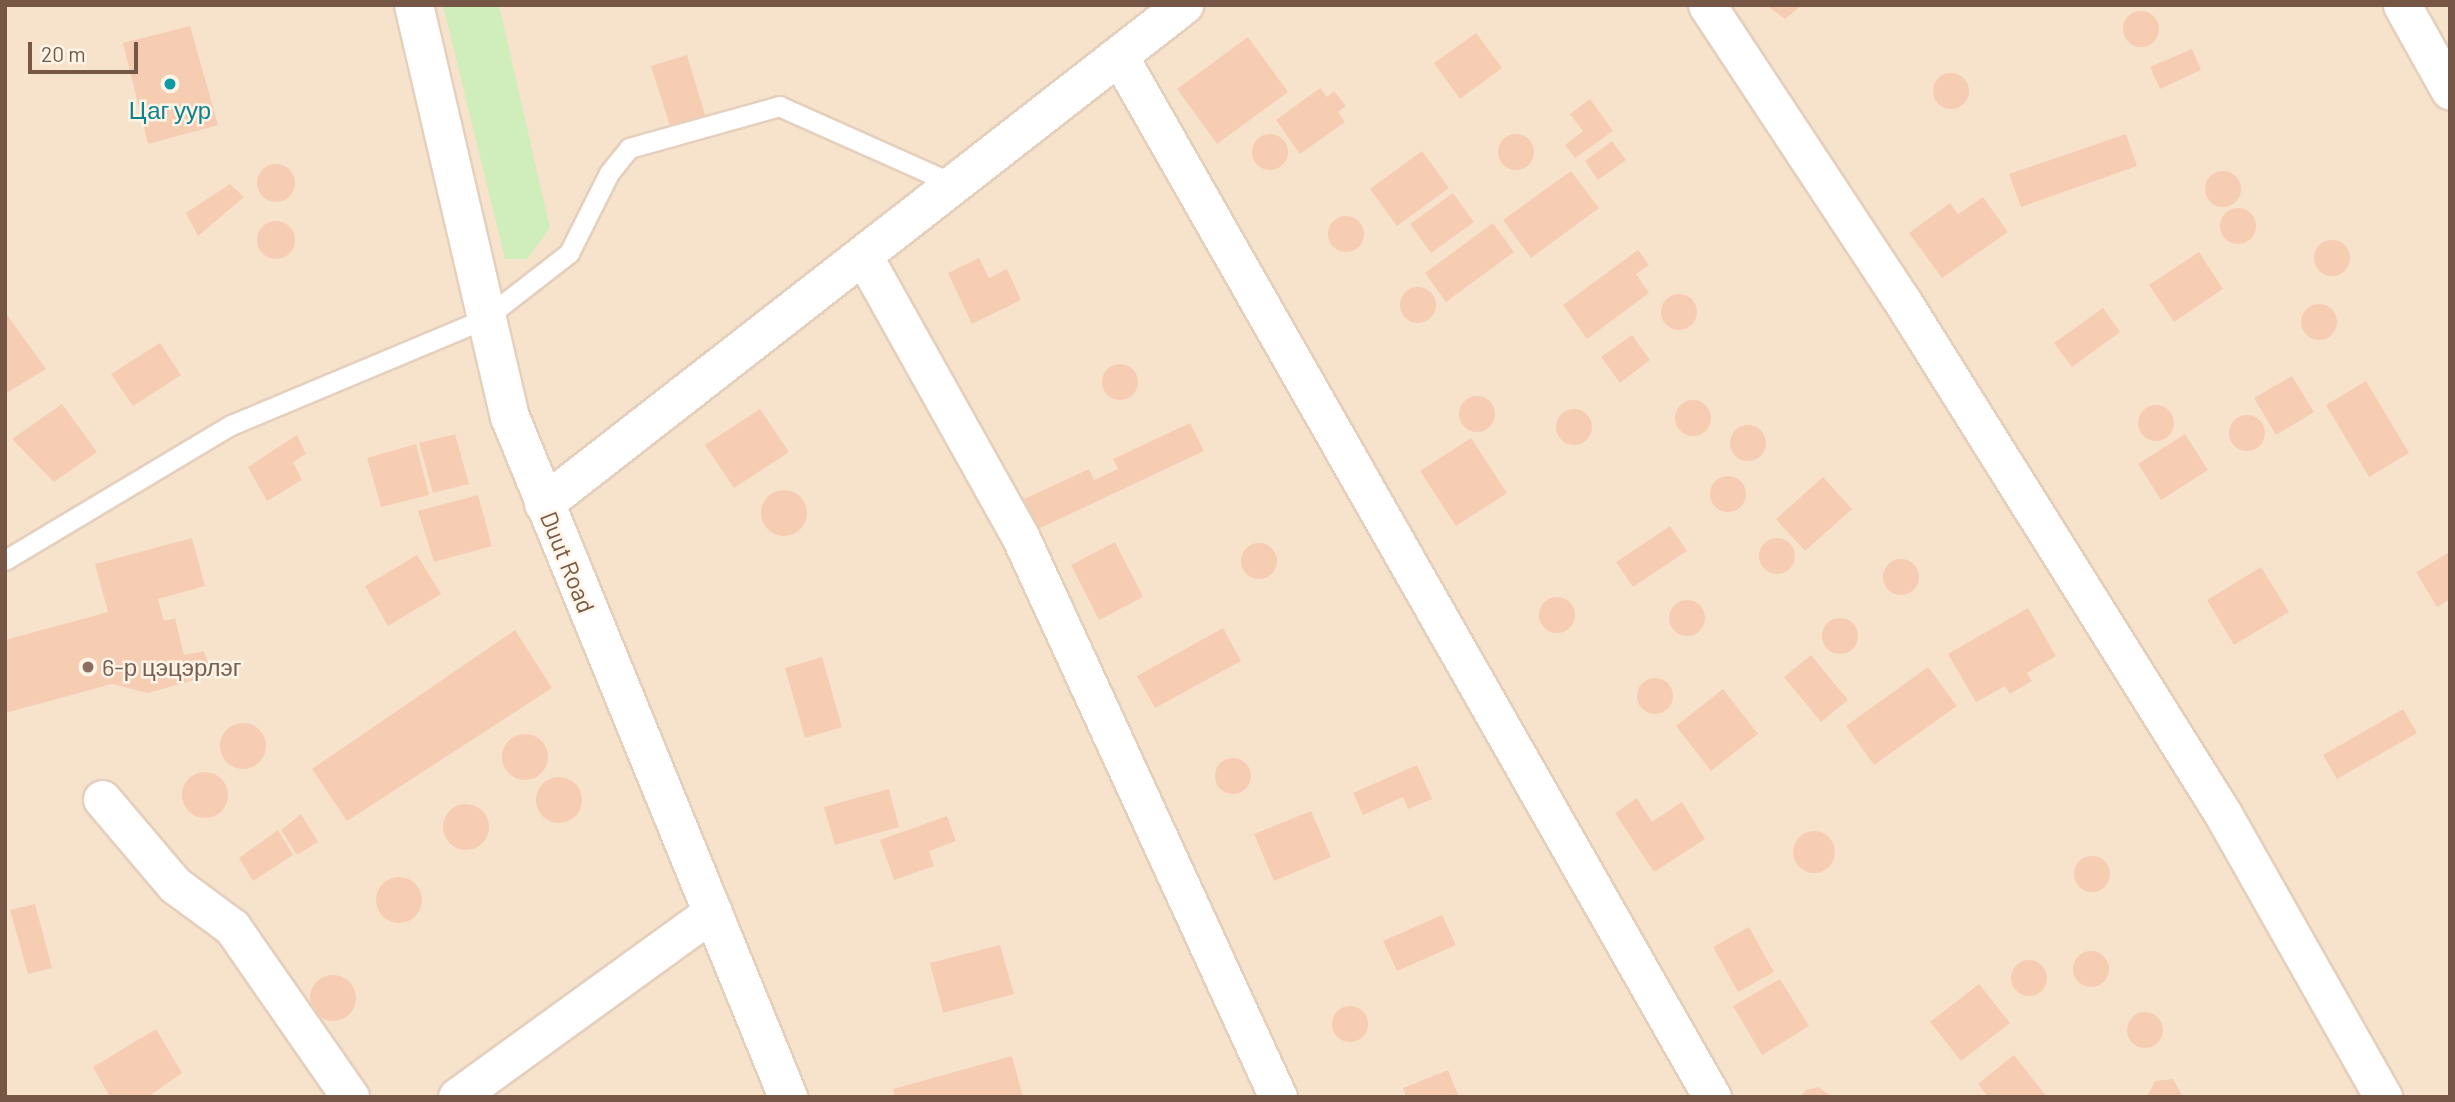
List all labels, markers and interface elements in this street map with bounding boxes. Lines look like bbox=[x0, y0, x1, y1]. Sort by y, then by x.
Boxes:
scale bar bbox=[32, 28, 142, 72]
text: 20 m bbox=[41, 41, 86, 66]
marker: Цаг уур bbox=[162, 76, 178, 92]
place label: Цаг уур bbox=[129, 96, 211, 124]
street label: Duut Road bbox=[535, 507, 601, 617]
place label: 6-р цэцэрлэг bbox=[102, 653, 241, 681]
marker: 6-р цэцэрлэг bbox=[80, 659, 96, 675]

